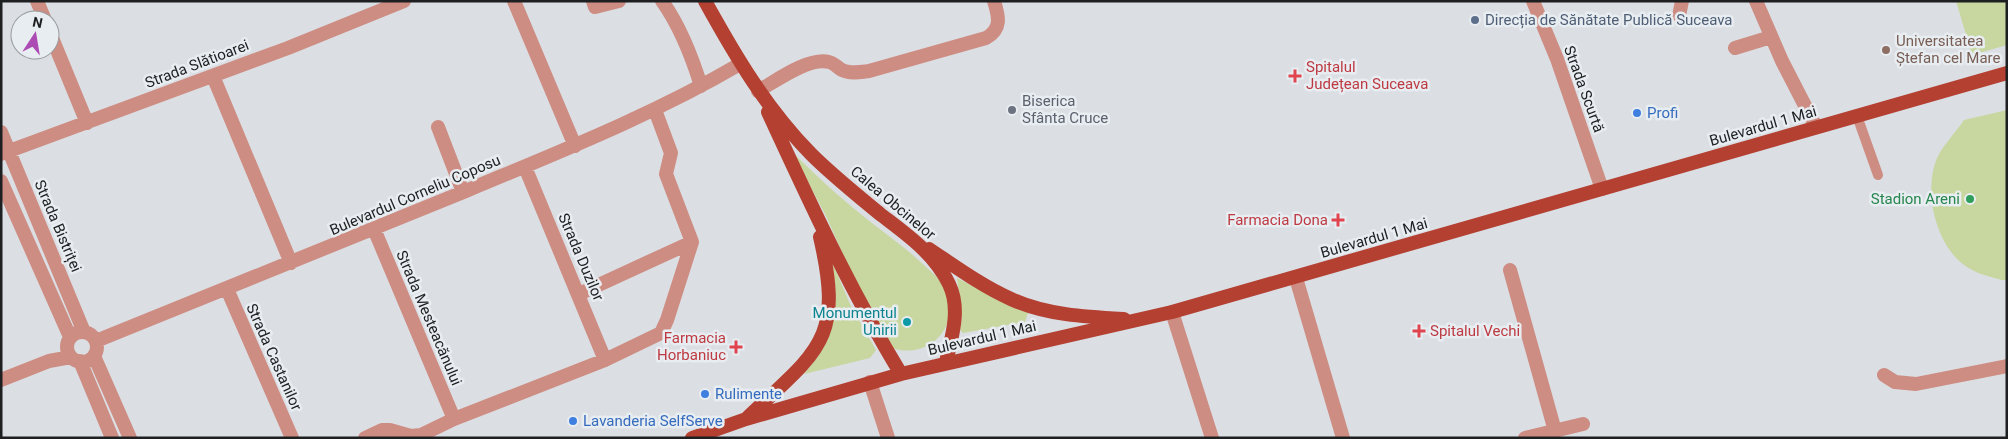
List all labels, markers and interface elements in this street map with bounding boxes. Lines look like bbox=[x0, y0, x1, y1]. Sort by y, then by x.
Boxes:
north arrow bbox=[10, 10, 60, 60]
place label: Direcția de Sănătate Publică Suceava bbox=[1485, 11, 1733, 29]
text: N bbox=[31, 13, 44, 31]
marker: Direcția de Sănătate Publică Suceava bbox=[1469, 14, 1481, 26]
place label: Universitatea Ștefan cel Mare bbox=[1896, 32, 2001, 67]
street label: Strada Slătioarei bbox=[143, 36, 251, 92]
street label: Strada Scurtă bbox=[1560, 43, 1608, 135]
marker: Universitatea Ștefan cel Mare bbox=[1880, 44, 1892, 56]
place label: Spitalul Județean Suceava bbox=[1306, 58, 1428, 93]
marker: Spitalul Județean Suceava bbox=[1288, 69, 1302, 83]
place label: Biserica Sfânta Cruce bbox=[1022, 92, 1108, 127]
street label: Bulevardul 1 Mai bbox=[1707, 102, 1819, 150]
marker: Biserica Sfânta Cruce bbox=[1006, 104, 1018, 116]
place label: Profi bbox=[1647, 104, 1678, 122]
marker: Profi bbox=[1631, 107, 1643, 119]
street label: Bulevardul Corneliu Coposu bbox=[327, 151, 503, 239]
street label: Calea Obcinelor bbox=[847, 162, 939, 244]
street label: Strada Bistriței bbox=[31, 177, 85, 275]
place label: Stadion Areni bbox=[1871, 190, 1960, 208]
marker: Stadion Areni bbox=[1964, 193, 1976, 205]
street label: Strada Duzilor bbox=[554, 210, 608, 304]
place label: Farmacia Dona bbox=[1227, 211, 1328, 229]
street label: Bulevardul 1 Mai bbox=[1318, 214, 1430, 262]
marker: Farmacia Dona bbox=[1332, 214, 1344, 226]
street label: Strada Mesteacănului bbox=[392, 248, 466, 388]
street label: Strada Castanilor bbox=[242, 301, 306, 413]
place label: Monumentul Unirii bbox=[813, 304, 897, 339]
marker: Monumentul Unirii bbox=[901, 316, 913, 328]
street label: Bulevardul 1 Mai bbox=[926, 317, 1038, 359]
place label: Spitalul Vechi bbox=[1430, 322, 1520, 340]
marker: Spitalul Vechi bbox=[1412, 324, 1426, 338]
place label: Farmacia Horbaniuc bbox=[657, 329, 726, 364]
marker: Farmacia Horbaniuc bbox=[730, 341, 742, 353]
place label: Rulimente bbox=[715, 385, 782, 403]
marker: Rulimente bbox=[699, 388, 711, 400]
place label: Lavanderia SelfServe bbox=[583, 412, 723, 430]
marker: Lavanderia SelfServe bbox=[567, 415, 579, 427]

